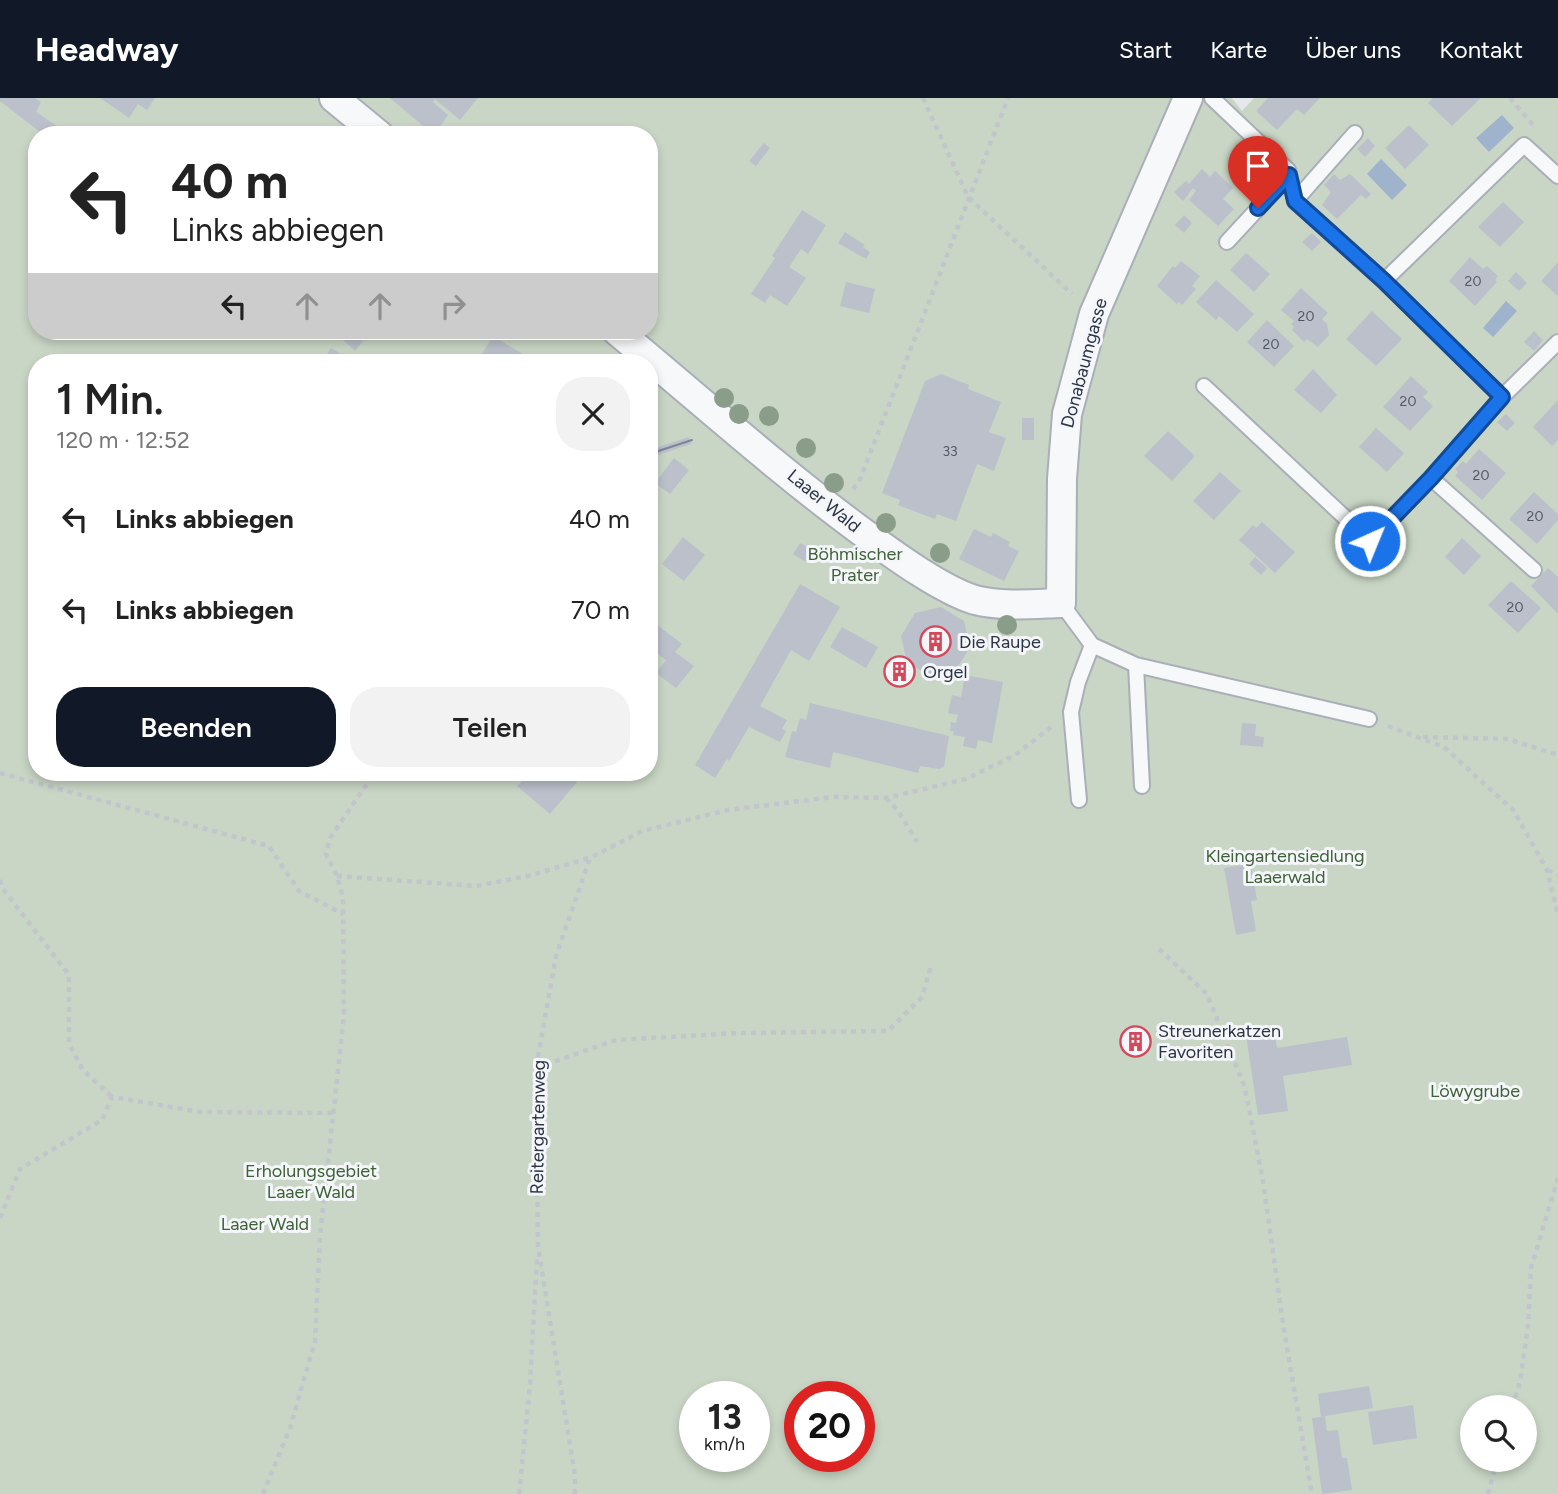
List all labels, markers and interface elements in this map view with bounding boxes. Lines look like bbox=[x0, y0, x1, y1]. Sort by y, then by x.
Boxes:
text: Headway bbox=[35, 30, 178, 69]
text: Start bbox=[1119, 35, 1172, 64]
text: Karte bbox=[1210, 35, 1267, 64]
text: Über uns bbox=[1305, 35, 1401, 64]
text: Kontakt bbox=[1439, 35, 1523, 64]
pin bbox=[1228, 136, 1288, 208]
icon: arrive bbox=[1239, 147, 1277, 185]
text: 40 m bbox=[171, 151, 288, 210]
icon: left bbox=[56, 154, 147, 245]
text: Links abbiegen bbox=[171, 211, 384, 249]
house number: 20 bbox=[1465, 273, 1481, 290]
icon: left bbox=[215, 287, 253, 325]
icon: ahead bbox=[288, 287, 326, 325]
icon: ahead bbox=[361, 287, 399, 325]
icon: right bbox=[434, 287, 472, 325]
street label: Donabaumgasse bbox=[1056, 296, 1112, 430]
house number: 20 bbox=[1298, 308, 1314, 325]
house number: 20 bbox=[1263, 336, 1279, 353]
text: 1 Min. bbox=[56, 374, 163, 425]
button: close bbox=[556, 377, 630, 451]
house number: 20 bbox=[1400, 393, 1416, 410]
text: 120 m · 12:52 bbox=[56, 426, 190, 454]
house number: 33 bbox=[942, 443, 958, 460]
street label: Laaer Wald bbox=[783, 465, 865, 537]
house number: 20 bbox=[1473, 467, 1489, 484]
icon: left bbox=[56, 500, 94, 538]
text: Links abbiegen bbox=[115, 503, 294, 535]
text: 40 m bbox=[569, 503, 630, 535]
position arrow bbox=[1333, 504, 1407, 578]
house number: 20 bbox=[1527, 508, 1543, 525]
park label: Böhmischer Prater bbox=[807, 543, 903, 586]
icon: left bbox=[56, 591, 94, 629]
text: Links abbiegen bbox=[115, 594, 294, 626]
text: 70 m bbox=[571, 594, 630, 626]
house number: 20 bbox=[1507, 599, 1523, 616]
building icon: Die Raupe bbox=[919, 625, 953, 659]
place label: Die Raupe bbox=[959, 631, 1041, 653]
building icon: Orgel bbox=[883, 655, 917, 689]
place label: Orgel bbox=[923, 661, 967, 683]
button: Beenden bbox=[56, 687, 336, 767]
button: Teilen bbox=[350, 687, 630, 767]
park label: Kleingartensiedlung Laaerwald bbox=[1205, 845, 1365, 888]
place label: Streunerkatzen Favoriten bbox=[1158, 1020, 1281, 1063]
building icon: Streunerkatzen Favoriten bbox=[1118, 1024, 1152, 1058]
street label: Reitergartenweg bbox=[526, 1060, 550, 1194]
park label: Löwygrube bbox=[1430, 1080, 1520, 1102]
park label: Erholungsgebiet Laaer Wald bbox=[245, 1160, 377, 1203]
park label: Laaer Wald bbox=[221, 1213, 309, 1235]
speed limit sign: 20 bbox=[784, 1381, 875, 1472]
map controls bbox=[1460, 1395, 1537, 1472]
button: search bbox=[1460, 1395, 1537, 1472]
text: 13 bbox=[707, 1396, 742, 1438]
text: km/h bbox=[704, 1433, 745, 1455]

